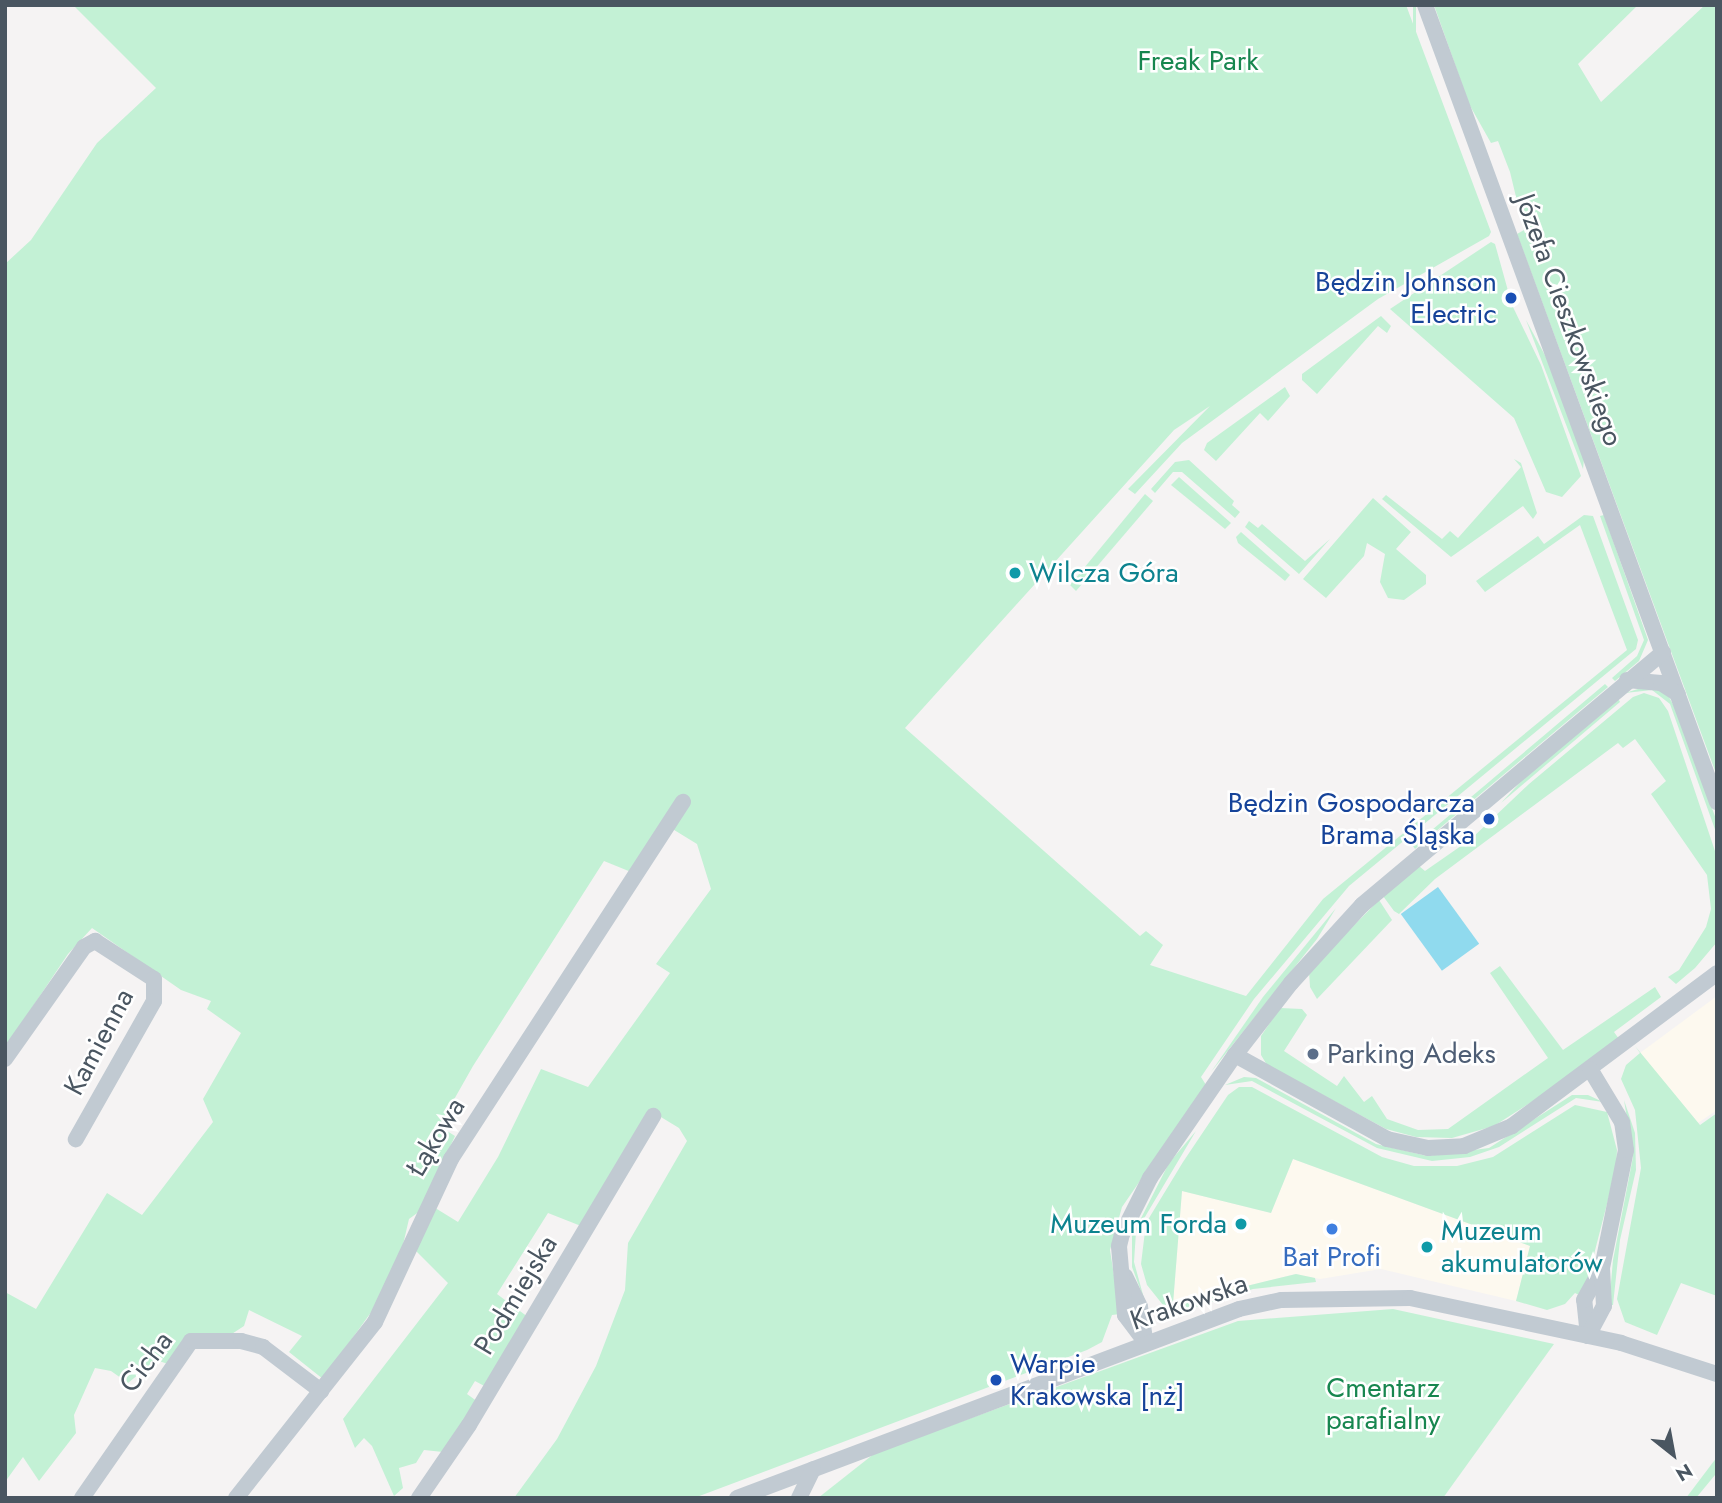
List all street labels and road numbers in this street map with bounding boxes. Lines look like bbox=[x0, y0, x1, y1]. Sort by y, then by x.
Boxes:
street label: Józefa Cieszkowskiego bbox=[1508, 189, 1630, 451]
street label: Kamienna bbox=[57, 983, 141, 1101]
street label: Łąkowa bbox=[400, 1092, 472, 1182]
street label: Podmiejska bbox=[467, 1229, 565, 1361]
street label: Krakowska bbox=[1126, 1266, 1252, 1338]
street label: Cicha bbox=[112, 1325, 180, 1399]

